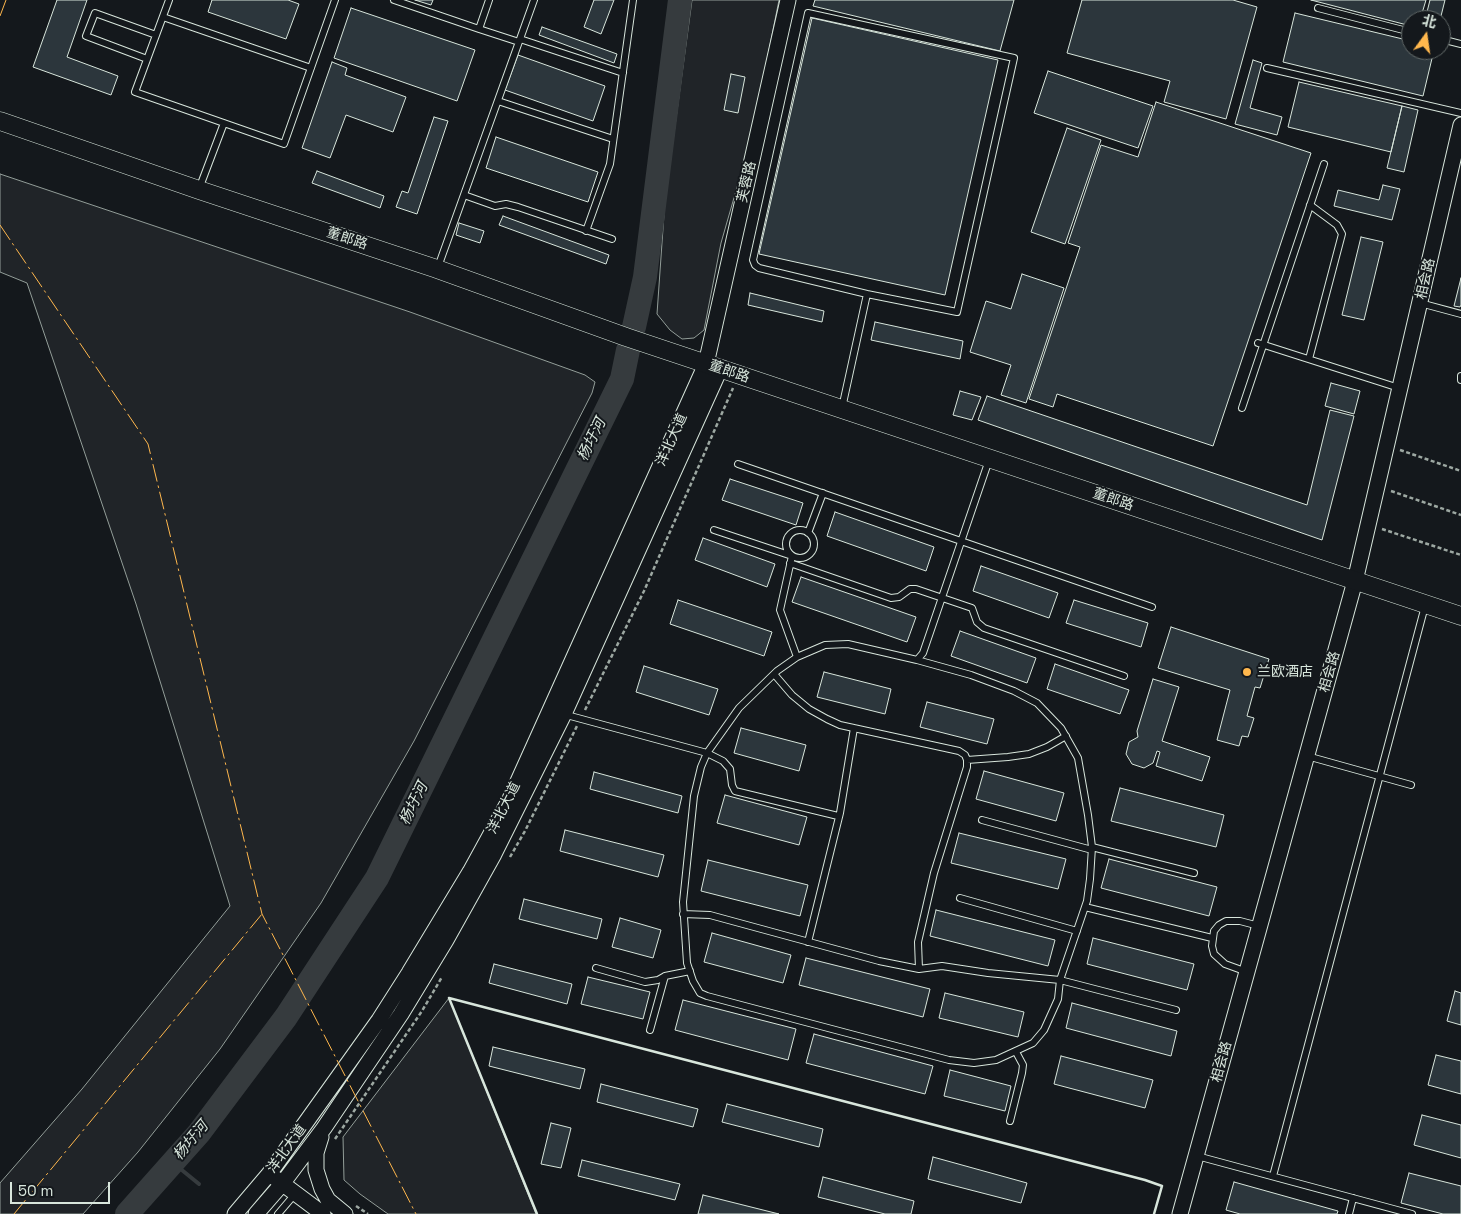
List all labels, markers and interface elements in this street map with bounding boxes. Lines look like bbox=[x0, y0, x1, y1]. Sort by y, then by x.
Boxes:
north arrow bbox=[1401, 10, 1451, 60]
text: 北 bbox=[1420, 11, 1438, 32]
street label: 芙蓉路 bbox=[734, 160, 760, 204]
street label: 董郎路 bbox=[324, 225, 370, 253]
street label: 相会路 bbox=[1413, 257, 1439, 301]
street label: 董郎路 bbox=[706, 357, 752, 387]
street label: 洋北大道 bbox=[653, 411, 691, 469]
water label: 杨圩河 bbox=[574, 416, 610, 464]
street label: 董郎路 bbox=[1090, 485, 1136, 515]
street label: 相会路 bbox=[1316, 649, 1344, 695]
place label: 兰欧酒店 bbox=[1257, 664, 1313, 680]
marker: 兰欧酒店 bbox=[1241, 666, 1253, 678]
street label: 洋北大道 bbox=[484, 779, 524, 837]
water label: 杨圩河 bbox=[396, 780, 432, 828]
street label: 相会路 bbox=[1208, 1040, 1236, 1084]
water label: 杨圩河 bbox=[170, 1118, 212, 1164]
street label: 洋北大道 bbox=[264, 1121, 310, 1177]
scale bar bbox=[12, 1172, 112, 1204]
text: 50 m bbox=[18, 1181, 53, 1200]

